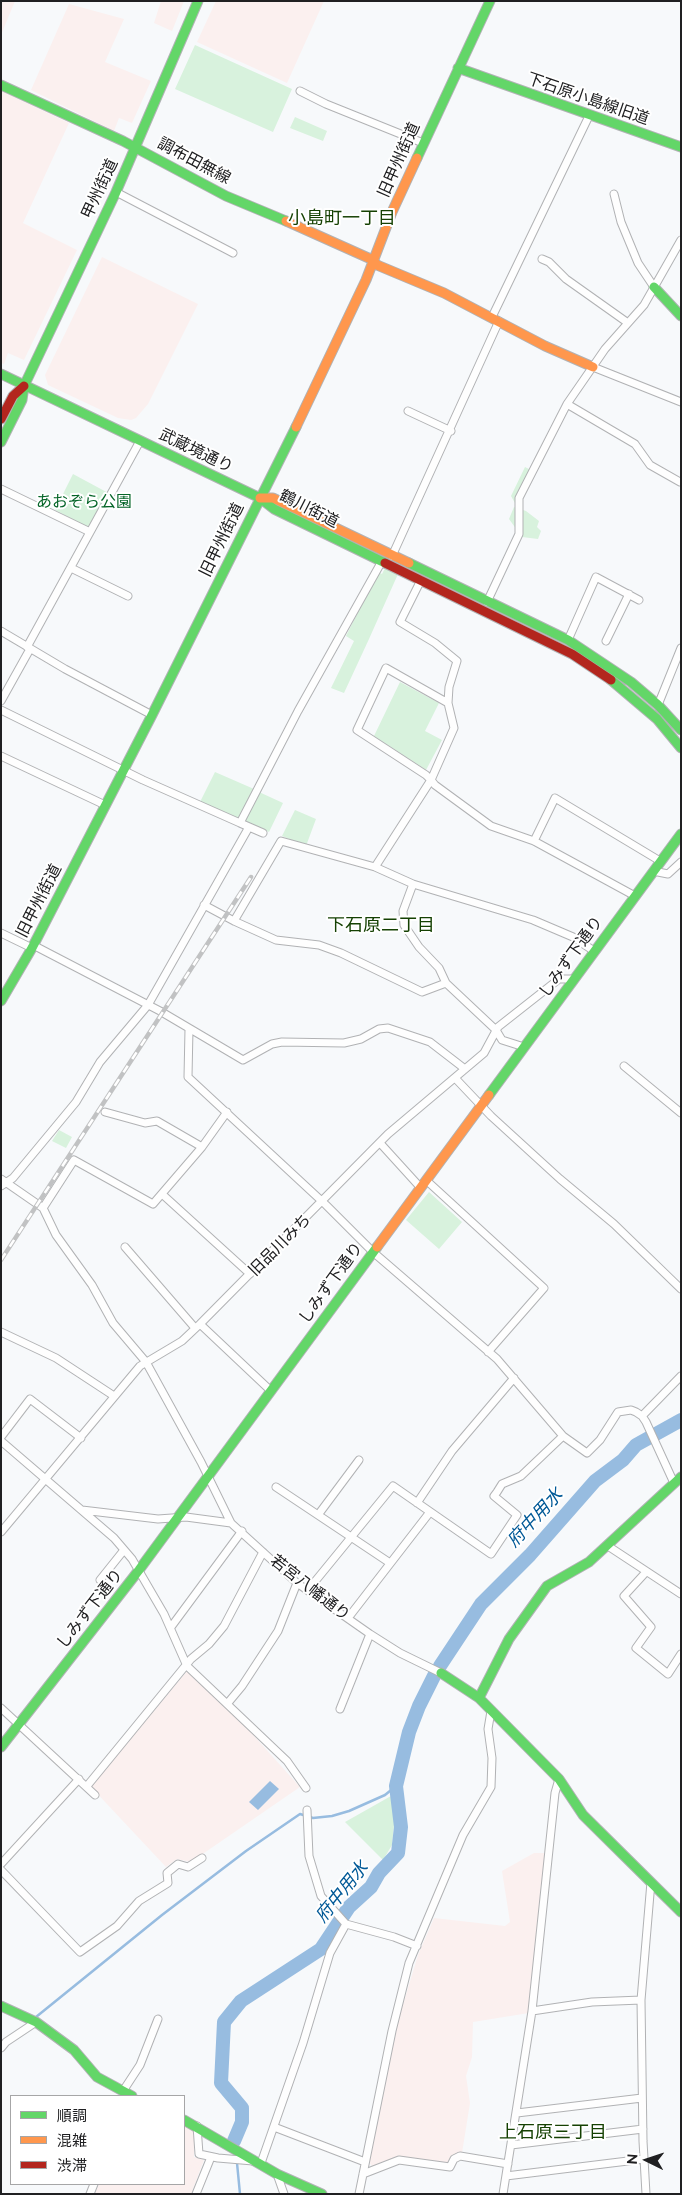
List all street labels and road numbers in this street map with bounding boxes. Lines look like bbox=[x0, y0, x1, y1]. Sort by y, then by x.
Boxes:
street label: 下石原小島線旧道 bbox=[524, 69, 652, 129]
street label: 旧甲州街道 bbox=[374, 120, 424, 200]
street label: 調布田無線 bbox=[154, 134, 234, 188]
street label: 甲州街道 bbox=[78, 156, 122, 222]
street label: 武蔵境通り bbox=[156, 425, 236, 477]
street label: 鶴川街道 bbox=[276, 486, 342, 532]
street label: 旧甲州街道 bbox=[196, 500, 248, 580]
street label: 旧甲州街道 bbox=[12, 861, 66, 941]
street label: しみず下通り bbox=[535, 913, 607, 1001]
street label: 旧品川みち bbox=[245, 1210, 315, 1280]
street label: しみず下通り bbox=[295, 1239, 367, 1327]
street label: 若宮八幡通り bbox=[266, 1551, 354, 1625]
street label: しみず下通り bbox=[53, 1565, 127, 1653]

